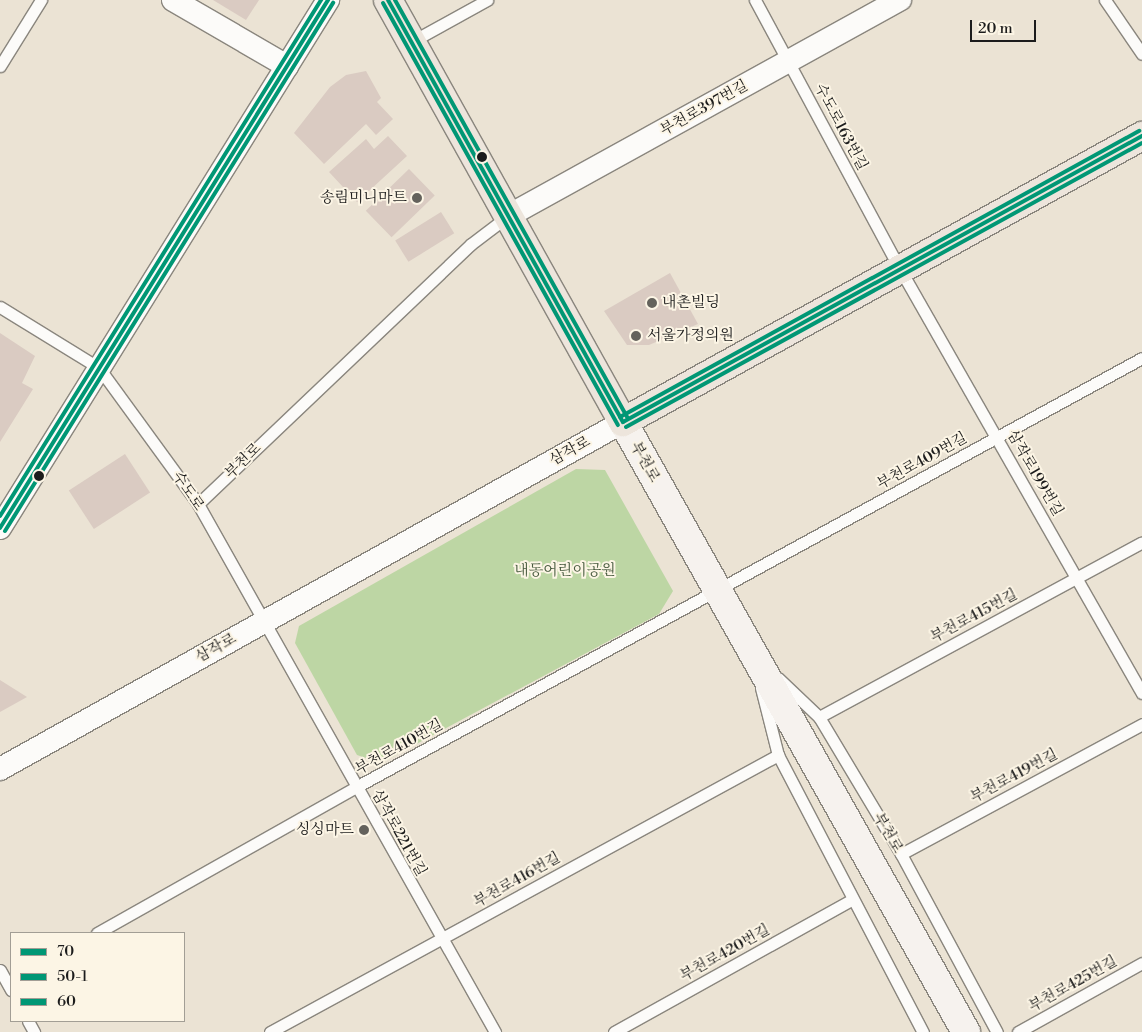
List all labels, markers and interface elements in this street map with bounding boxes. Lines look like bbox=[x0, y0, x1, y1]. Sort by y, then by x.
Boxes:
scale bar bbox=[972, 10, 1038, 42]
text: 20 m bbox=[978, 19, 1013, 38]
street label: 부천로397번길 bbox=[657, 77, 751, 139]
street label: 수도로163번길 bbox=[811, 81, 871, 173]
unlabelled marker bbox=[477, 152, 487, 162]
place label: 송림미니마트 bbox=[320, 189, 407, 207]
marker: 송림미니마트 bbox=[411, 192, 423, 204]
place label: 내촌빌딩 bbox=[662, 294, 720, 312]
marker: 내촌빌딩 bbox=[646, 297, 658, 309]
place label: 서울가정의원 bbox=[647, 327, 734, 345]
marker: 서울가정의원 bbox=[629, 329, 643, 343]
street label: 삼작로199번길 bbox=[1003, 427, 1067, 519]
street label: 부천로409번길 bbox=[874, 429, 970, 493]
street label: 삼작로 bbox=[547, 433, 593, 469]
street label: 부천로 bbox=[221, 439, 265, 483]
street label: 부천로 bbox=[627, 439, 663, 485]
street label: 수도로 bbox=[168, 468, 208, 514]
unlabelled marker bbox=[34, 471, 44, 481]
park label: 내동어린이공원 bbox=[514, 562, 616, 580]
street label: 부천로415번길 bbox=[927, 585, 1021, 647]
street label: 삼작로 bbox=[193, 630, 239, 666]
street label: 부천로410번길 bbox=[352, 716, 446, 778]
street label: 부천로419번길 bbox=[967, 745, 1061, 807]
street label: 삼작로221번길 bbox=[368, 787, 430, 879]
street label: 부천로 bbox=[869, 810, 907, 856]
place label: 싱싱마트 bbox=[296, 821, 354, 839]
marker: 싱싱마트 bbox=[358, 824, 370, 836]
street label: 부천로416번길 bbox=[470, 849, 564, 911]
street label: 부천로420번길 bbox=[677, 921, 773, 985]
legend bbox=[10, 932, 185, 1022]
text: 70 bbox=[57, 942, 74, 961]
street label: 부천로425번길 bbox=[1026, 952, 1120, 1016]
text: 50-1 bbox=[57, 967, 88, 986]
text: 60 bbox=[57, 992, 76, 1011]

